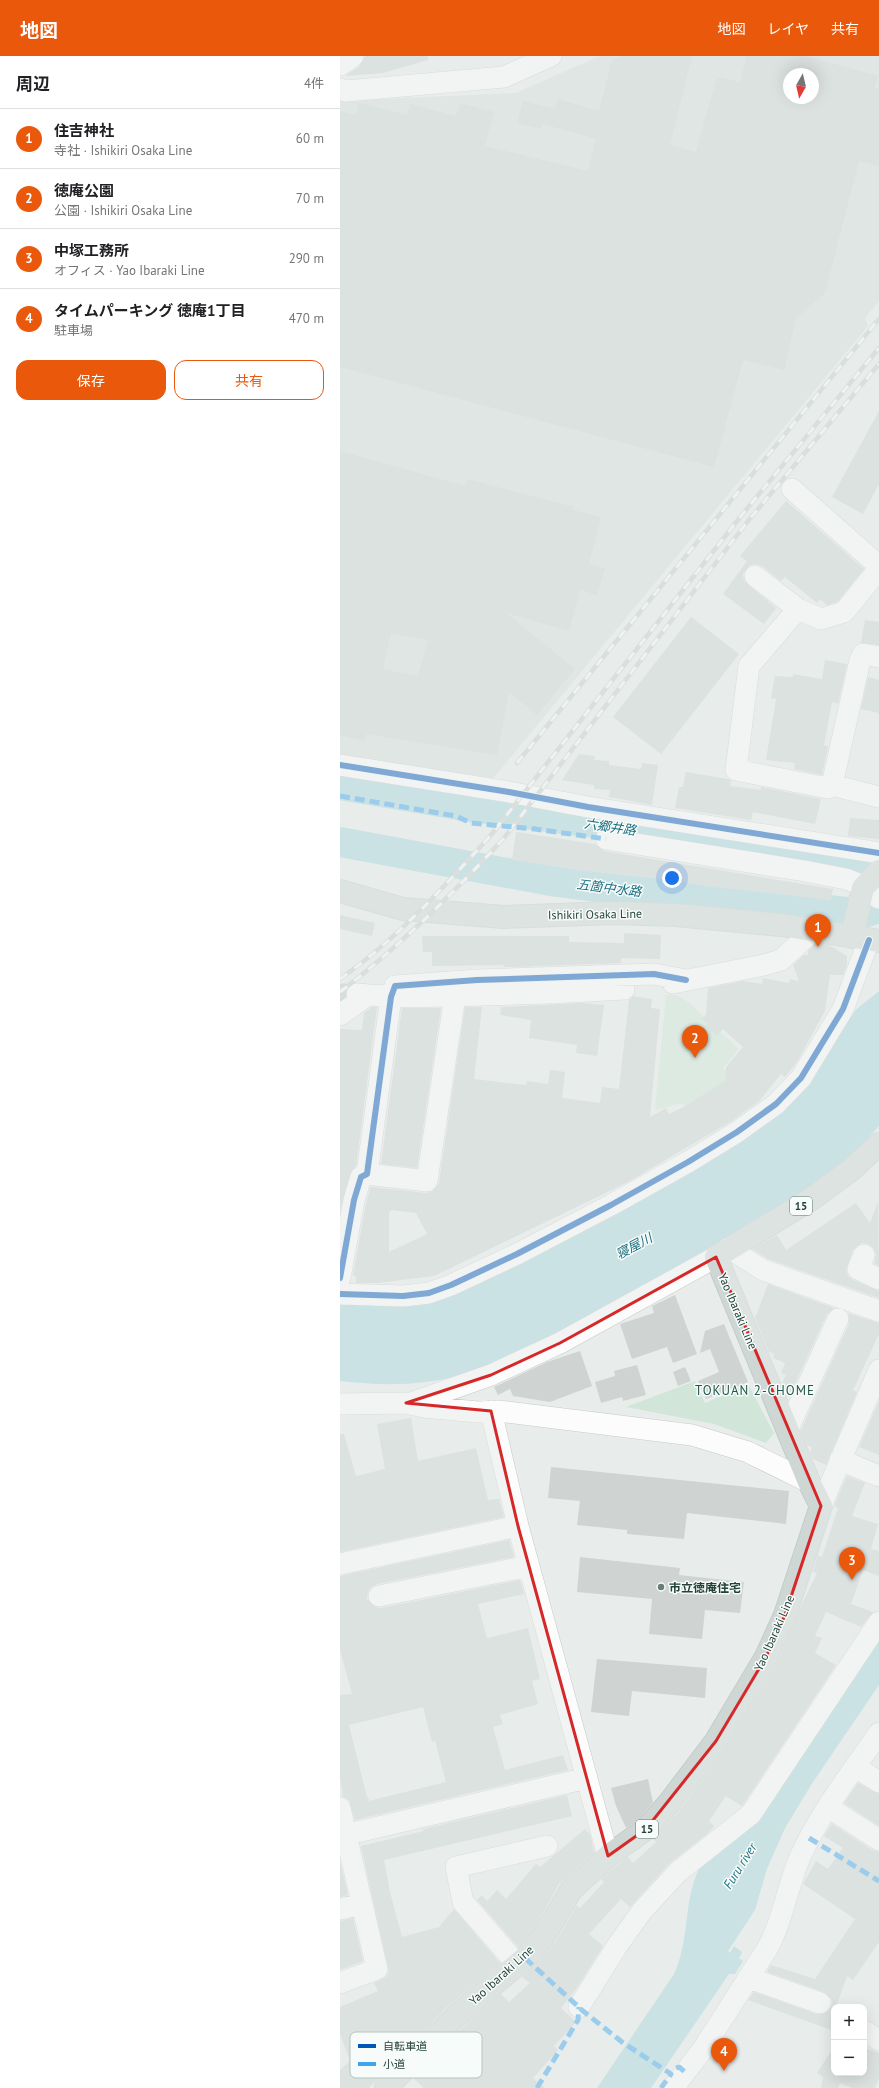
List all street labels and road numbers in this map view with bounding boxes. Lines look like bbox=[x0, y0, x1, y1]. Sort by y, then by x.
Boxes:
street label: Ishikiri Osaka Line bbox=[548, 906, 642, 922]
road number: 15 bbox=[790, 1197, 812, 1215]
street label: Yao Ibaraki Line bbox=[715, 1271, 761, 1351]
street label: Yao Ibaraki Line bbox=[751, 1593, 797, 1673]
road number: 15 bbox=[636, 1820, 658, 1838]
street label: Yao Ibaraki Line bbox=[466, 1942, 536, 2008]

